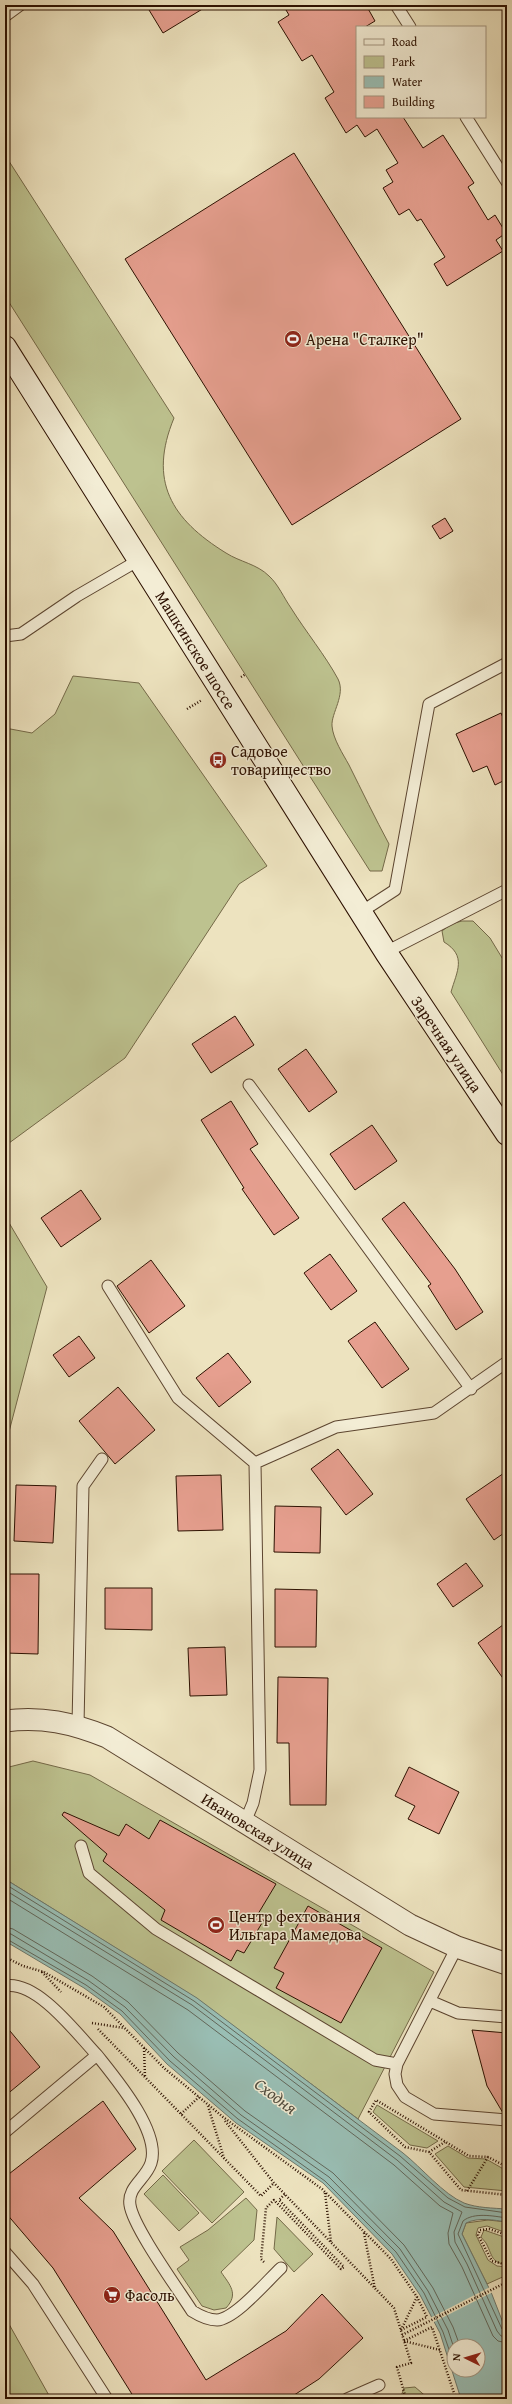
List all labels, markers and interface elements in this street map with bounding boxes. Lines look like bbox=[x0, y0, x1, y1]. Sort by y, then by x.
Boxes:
legend bbox=[356, 26, 486, 118]
text: Road bbox=[392, 33, 418, 50]
text: Park bbox=[392, 53, 416, 70]
text: Water bbox=[392, 73, 422, 90]
text: Building bbox=[392, 93, 435, 110]
place label: Арена "Сталкер" bbox=[306, 327, 424, 351]
sports icon: Арена "Сталкер" bbox=[283, 329, 303, 349]
street label: Машкинское шоссе bbox=[150, 586, 242, 714]
place label: Садовое товарищество bbox=[231, 739, 331, 781]
bus stop icon: Садовое товарищество bbox=[208, 750, 228, 770]
street label: Заречная улица bbox=[406, 991, 489, 1098]
street label: Ивановская улица bbox=[197, 1787, 320, 1876]
place label: Центр фехтования Ильгара Мамедова bbox=[229, 1904, 362, 1946]
sports icon: Центр фехтования Ильгара Мамедова bbox=[206, 1915, 226, 1935]
water label: Сходня bbox=[250, 2071, 303, 2120]
place label: Фасоль bbox=[125, 2283, 175, 2307]
supermarket icon: Фасоль bbox=[102, 2285, 122, 2305]
north arrow bbox=[446, 2338, 486, 2378]
text: N bbox=[448, 2352, 464, 2361]

